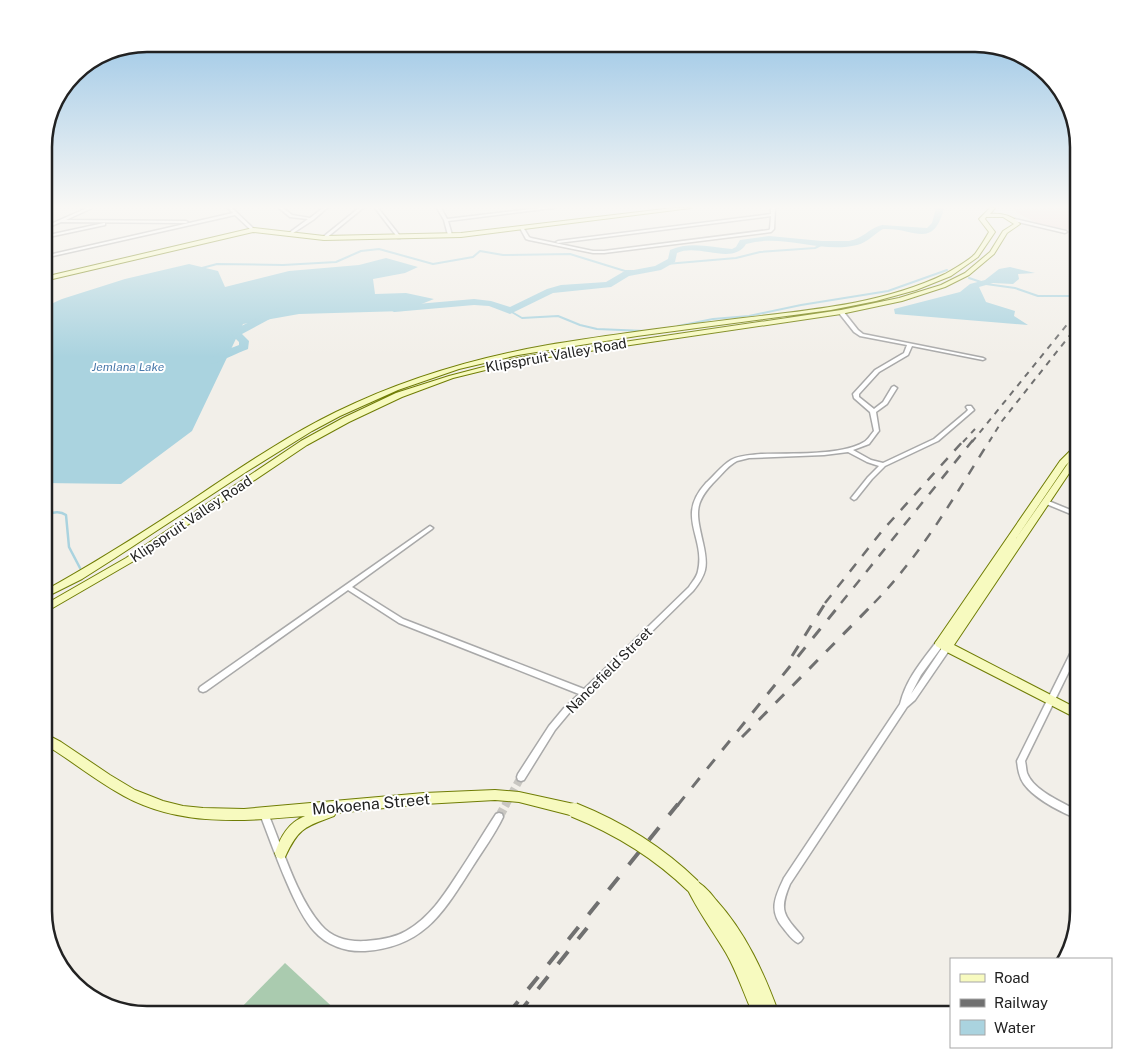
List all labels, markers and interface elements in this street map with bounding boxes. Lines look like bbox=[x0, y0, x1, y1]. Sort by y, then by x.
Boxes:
street label: Klipspruit Valley Road bbox=[484, 335, 628, 375]
water label: Jemlana Lake bbox=[92, 360, 165, 374]
street label: Klipspruit Valley Road bbox=[127, 472, 255, 566]
street label: Nancefield Street bbox=[563, 624, 655, 716]
street label: Mokoena Street bbox=[311, 789, 431, 819]
legend bbox=[950, 958, 1112, 1048]
text: Road bbox=[994, 969, 1030, 986]
text: Railway bbox=[994, 994, 1048, 1011]
text: Water bbox=[994, 1019, 1036, 1036]

